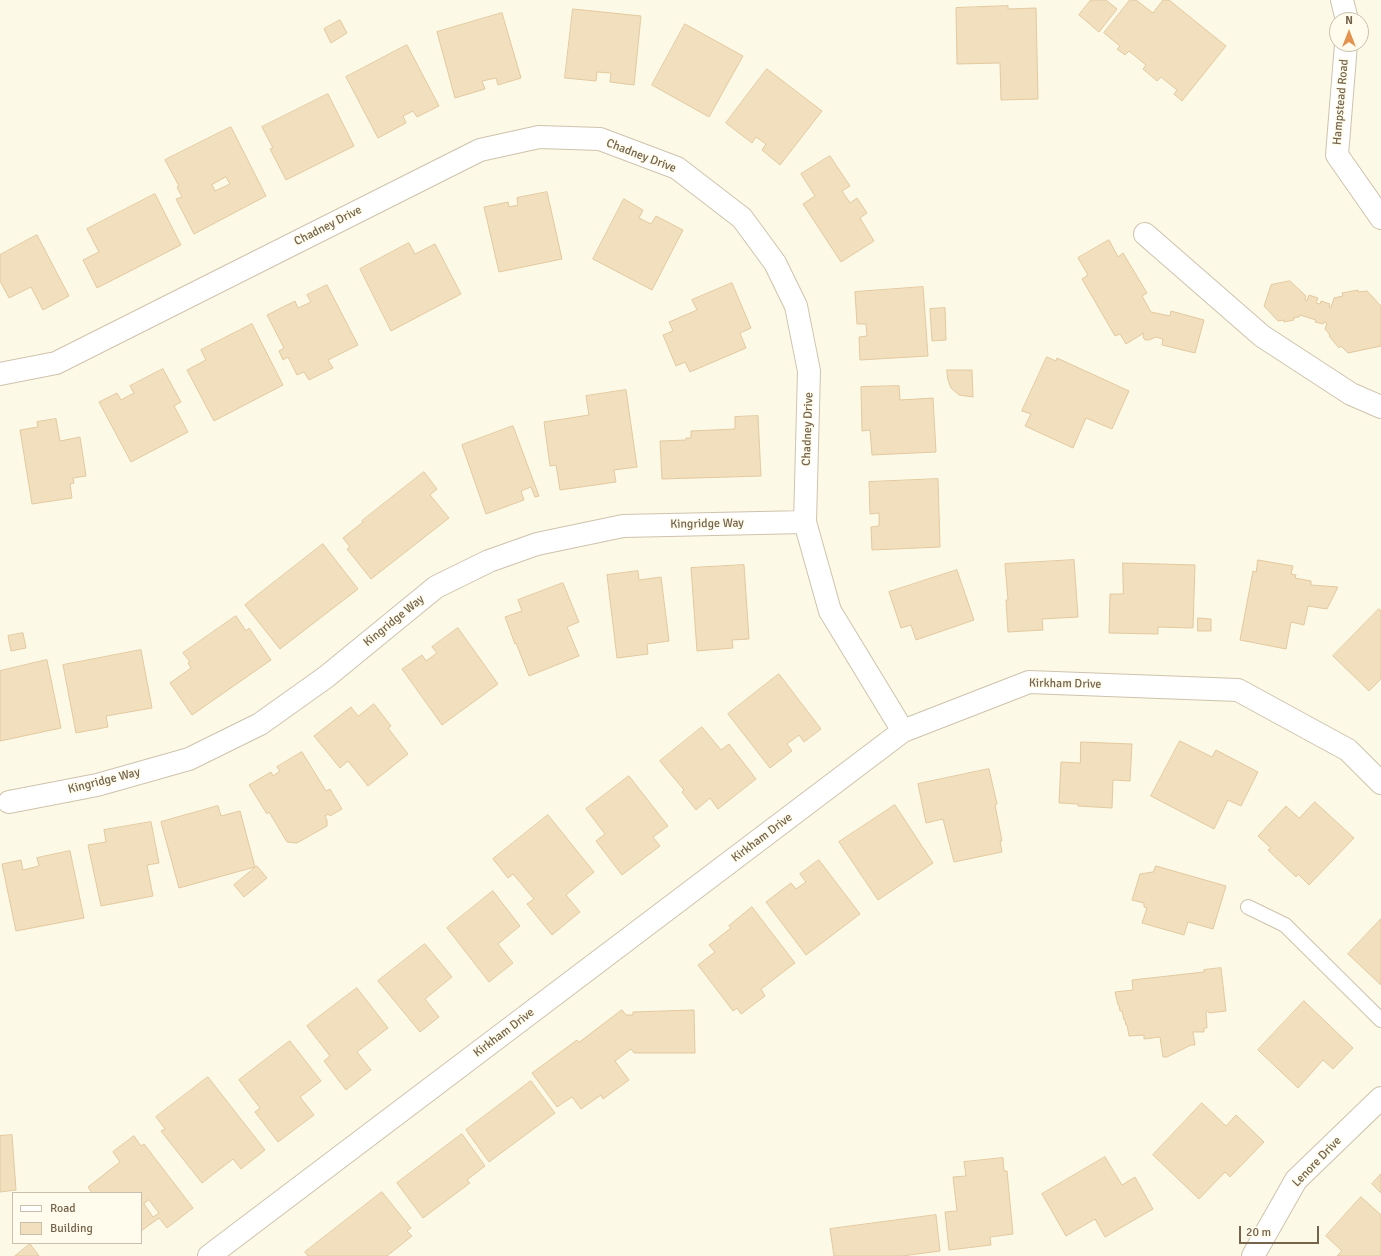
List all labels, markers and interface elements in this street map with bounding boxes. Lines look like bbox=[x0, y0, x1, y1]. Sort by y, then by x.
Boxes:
north arrow bbox=[1329, 12, 1369, 52]
text: N bbox=[1345, 14, 1353, 27]
street label: Hampstead Road bbox=[1330, 58, 1352, 146]
street label: Chadney Drive bbox=[604, 136, 678, 176]
street label: Chadney Drive bbox=[292, 203, 364, 249]
street label: Chadney Drive bbox=[800, 392, 816, 466]
street label: Kingridge Way bbox=[670, 516, 744, 532]
street label: Kingridge Way bbox=[361, 592, 427, 650]
street label: Kirkham Drive bbox=[1029, 676, 1101, 692]
street label: Kingridge Way bbox=[66, 765, 142, 797]
street label: Kirkham Drive bbox=[729, 810, 795, 866]
street label: Kirkham Drive bbox=[471, 1005, 537, 1061]
street label: Lenore Drive bbox=[1289, 1134, 1345, 1190]
legend bbox=[12, 1192, 142, 1244]
text: Road bbox=[50, 1201, 76, 1216]
scale bar bbox=[1241, 1218, 1321, 1244]
text: Building bbox=[50, 1221, 93, 1236]
text: 20 m bbox=[1246, 1225, 1271, 1240]

